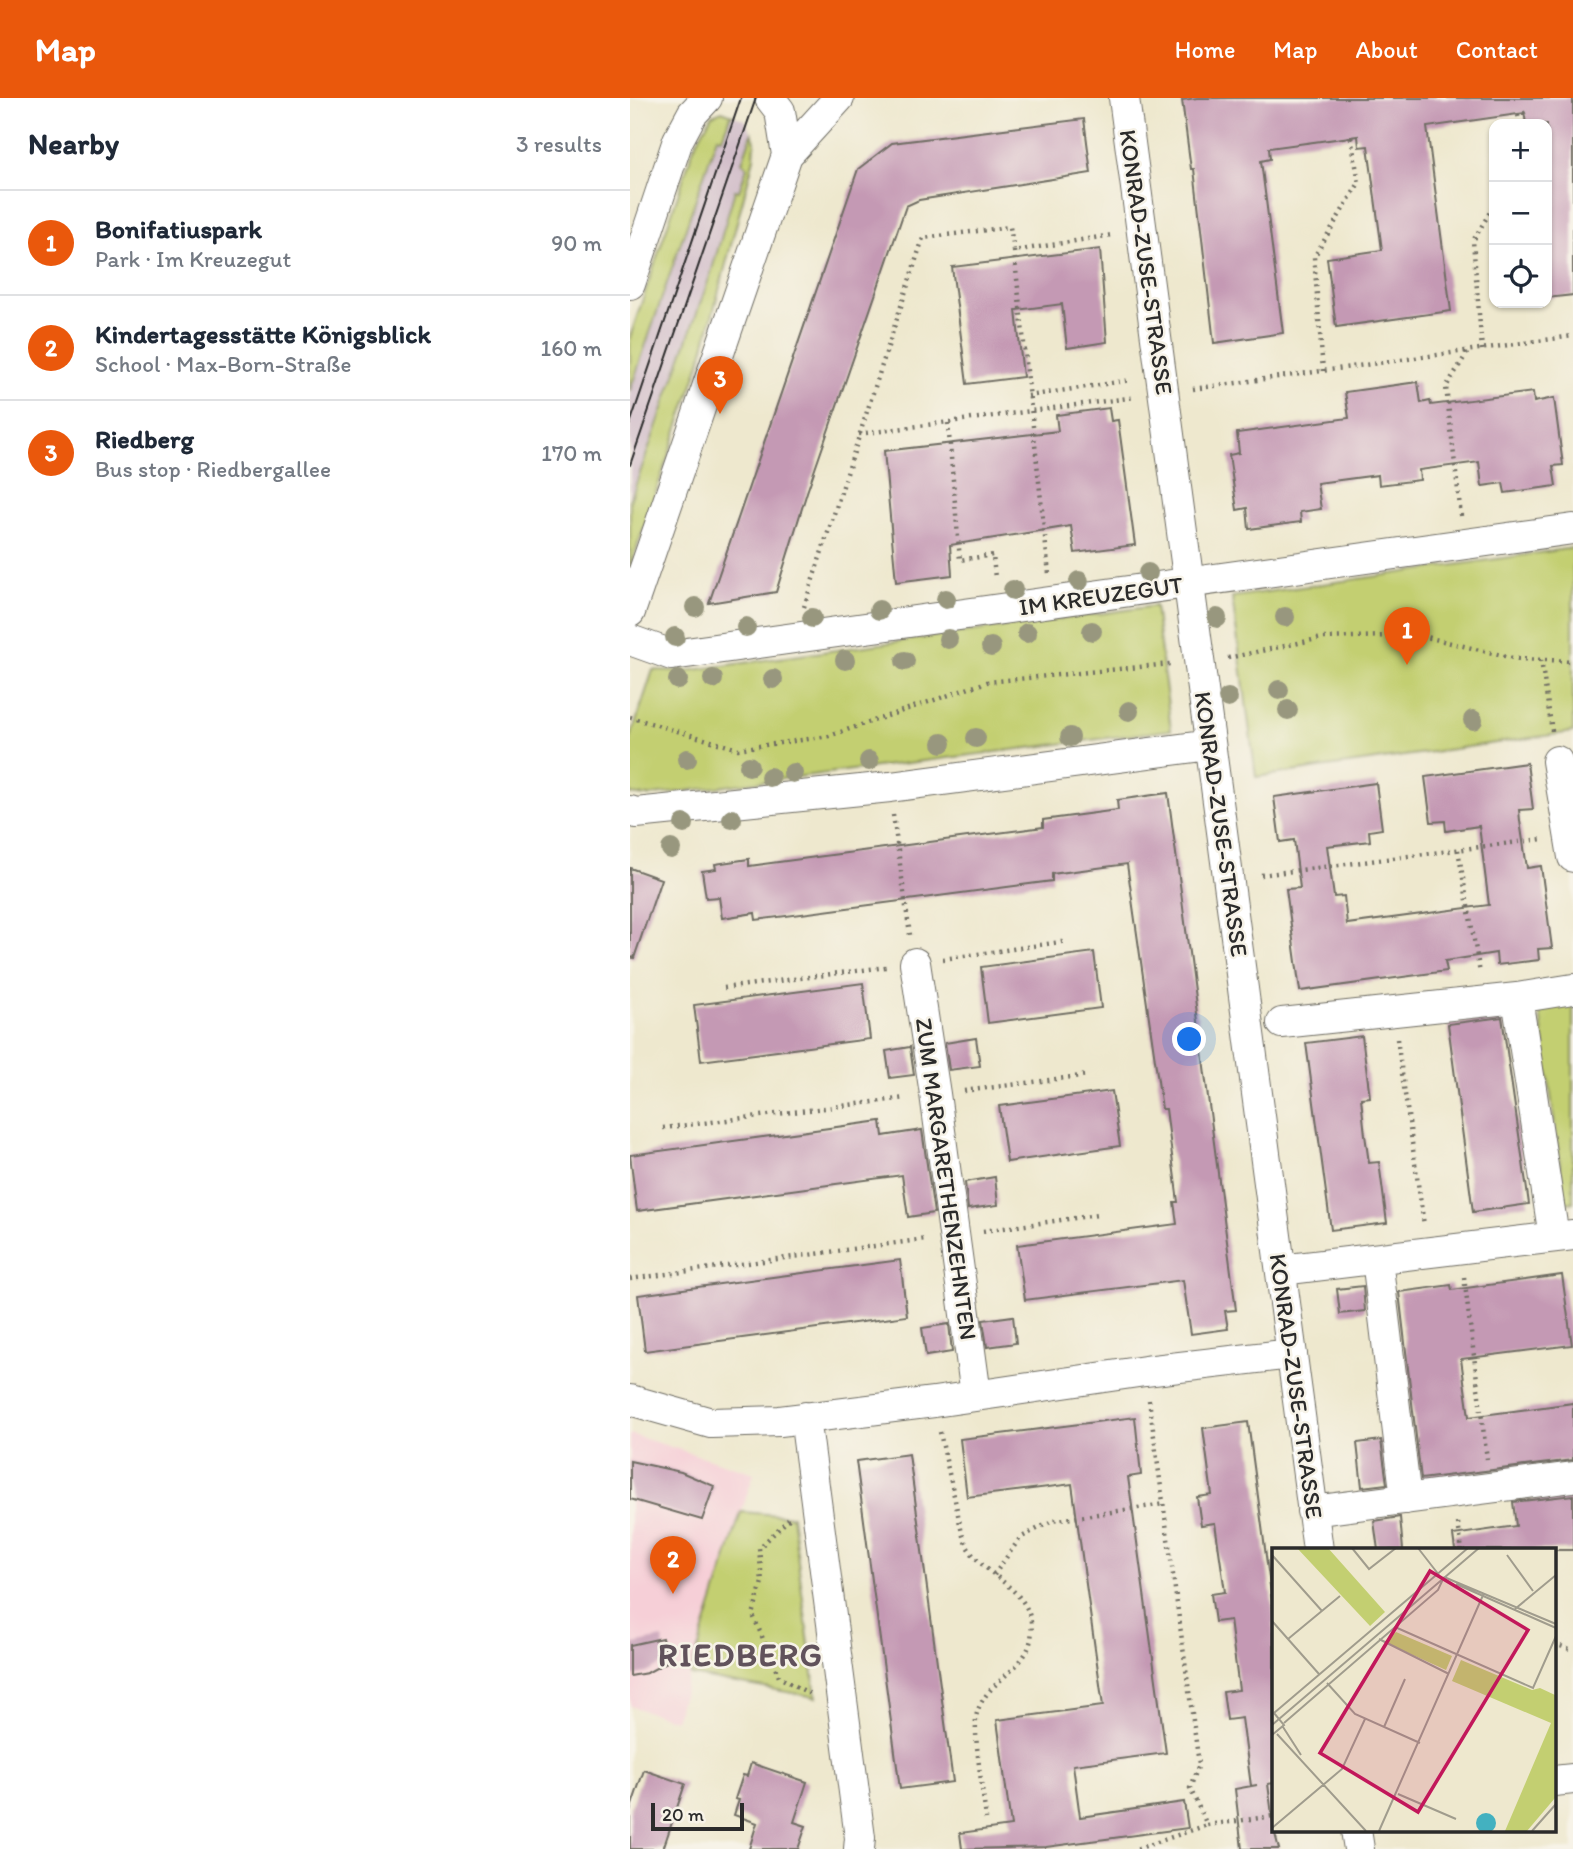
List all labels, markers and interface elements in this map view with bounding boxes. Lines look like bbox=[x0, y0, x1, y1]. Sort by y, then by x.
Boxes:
text: Map bbox=[35, 30, 96, 69]
text: Home bbox=[1175, 35, 1235, 64]
text: Map bbox=[1273, 35, 1317, 64]
text: About bbox=[1355, 35, 1418, 64]
text: Contact bbox=[1456, 35, 1538, 64]
map controls bbox=[1489, 119, 1552, 308]
button: + bbox=[1489, 119, 1552, 182]
text: Nearby bbox=[28, 125, 119, 162]
street label: KONRAD-ZUSE-STRASSE bbox=[1114, 127, 1179, 396]
text: 3 results bbox=[516, 130, 602, 158]
button: − bbox=[1489, 182, 1552, 245]
text: Bonifatiuspark bbox=[95, 213, 262, 245]
text: 1 bbox=[46, 229, 56, 257]
text: 90 m bbox=[551, 229, 602, 257]
text: Park · Im Kreuzegut bbox=[95, 245, 291, 273]
button: locate bbox=[1489, 245, 1552, 308]
text: Kindertagesstätte Königsblick bbox=[95, 318, 431, 350]
text: 2 bbox=[45, 334, 57, 362]
text: 160 m bbox=[540, 334, 602, 362]
text: School · Max-Born-Straße bbox=[95, 350, 351, 378]
pin: 3 bbox=[697, 356, 743, 414]
text: Riedberg bbox=[95, 423, 194, 455]
text: 3 bbox=[45, 439, 57, 467]
text: 170 m bbox=[541, 439, 602, 467]
text: Bus stop · Riedbergallee bbox=[95, 455, 331, 483]
street label: IM KREUZEGUT bbox=[1017, 570, 1185, 621]
pin: 1 bbox=[1384, 607, 1430, 665]
street label: KONRAD-ZUSE-STRASSE bbox=[1189, 689, 1254, 958]
street label: ZUM MARGARETHENZEHNTEN bbox=[910, 1016, 983, 1342]
your location bbox=[1172, 1022, 1206, 1056]
street label: KONRAD-ZUSE-STRASSE bbox=[1264, 1251, 1329, 1520]
pin: 2 bbox=[650, 1536, 696, 1594]
inset map bbox=[1272, 1548, 1556, 1832]
district label: RIEDBERG bbox=[658, 1636, 824, 1674]
scale bar bbox=[651, 1800, 744, 1832]
text: 20 m bbox=[662, 1803, 704, 1826]

